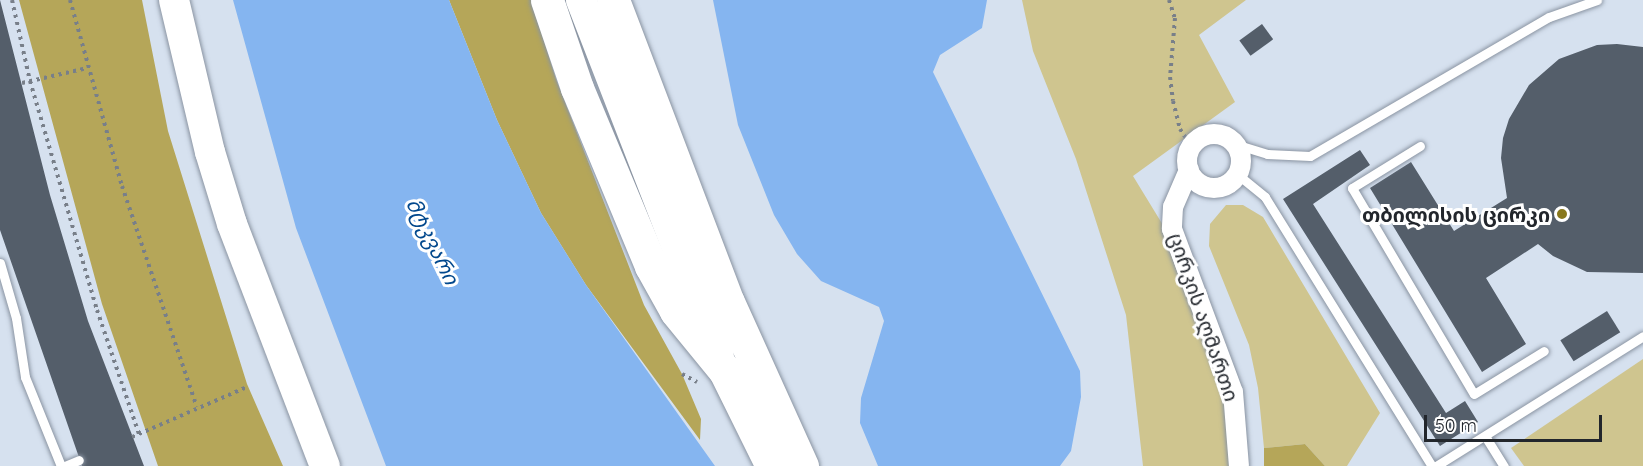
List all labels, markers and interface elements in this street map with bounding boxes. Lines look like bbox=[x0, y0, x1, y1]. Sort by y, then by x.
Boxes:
water label: მტკვარი bbox=[401, 194, 465, 288]
place label: თბილისის ცირკი bbox=[1362, 202, 1550, 226]
marker: თბილისის ცირკი bbox=[1555, 207, 1569, 221]
street label: ცირკის აღმართი bbox=[1164, 230, 1244, 404]
scale bar bbox=[1427, 403, 1606, 441]
text: 50 m bbox=[1435, 414, 1477, 437]

